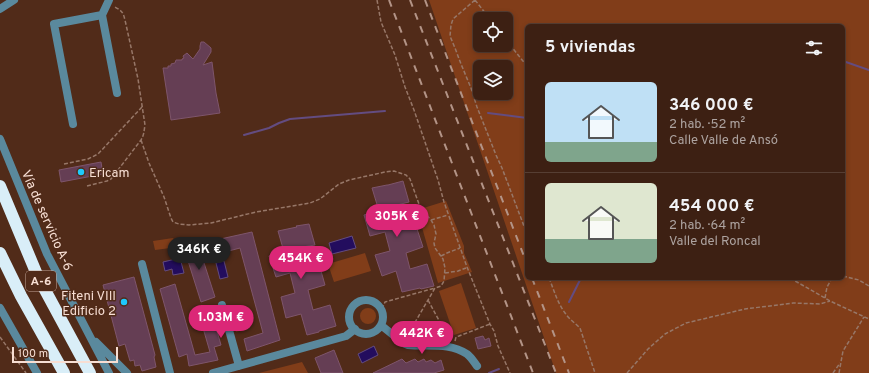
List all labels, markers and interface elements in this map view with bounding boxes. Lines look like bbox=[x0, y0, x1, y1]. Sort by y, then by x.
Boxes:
map controls bbox=[473, 12, 513, 100]
button: locate bbox=[473, 12, 513, 52]
text: 5 viviendas bbox=[545, 37, 636, 59]
icon: filters bbox=[803, 37, 825, 59]
button: layers bbox=[473, 60, 513, 100]
text: 346 000 € bbox=[669, 95, 754, 117]
icon: home bbox=[577, 98, 625, 146]
text: 2 hab. · 52 m² bbox=[669, 117, 745, 133]
text: Calle Valle de Ansó bbox=[669, 133, 778, 149]
place label: Ericam bbox=[89, 166, 129, 182]
marker: Ericam bbox=[76, 167, 86, 177]
street label: Vía de servicio A-6 bbox=[17, 168, 76, 274]
text: 454 000 € bbox=[669, 196, 755, 218]
icon: home bbox=[577, 199, 625, 247]
pin: 305K € bbox=[364, 204, 430, 238]
text: 305K € bbox=[375, 209, 419, 225]
text: 2 hab. · 64 m² bbox=[669, 218, 745, 234]
text: Valle del Roncal bbox=[669, 234, 761, 250]
pin: 346K € bbox=[166, 237, 232, 271]
text: 346K € bbox=[177, 242, 221, 258]
pin: 454K € bbox=[268, 246, 334, 280]
text: 454K € bbox=[278, 251, 324, 267]
road number: A-6 bbox=[26, 271, 56, 291]
place label: Fiteni VIII Edificio 2 bbox=[61, 289, 116, 320]
marker: Fiteni VIII Edificio 2 bbox=[119, 297, 129, 307]
pin: 1.03M € bbox=[184, 305, 258, 339]
text: 1.03M € bbox=[198, 310, 244, 326]
pin: 442K € bbox=[389, 321, 455, 355]
text: 442K € bbox=[399, 326, 445, 342]
scale bar bbox=[12, 345, 118, 364]
text: 100 m bbox=[18, 347, 48, 361]

